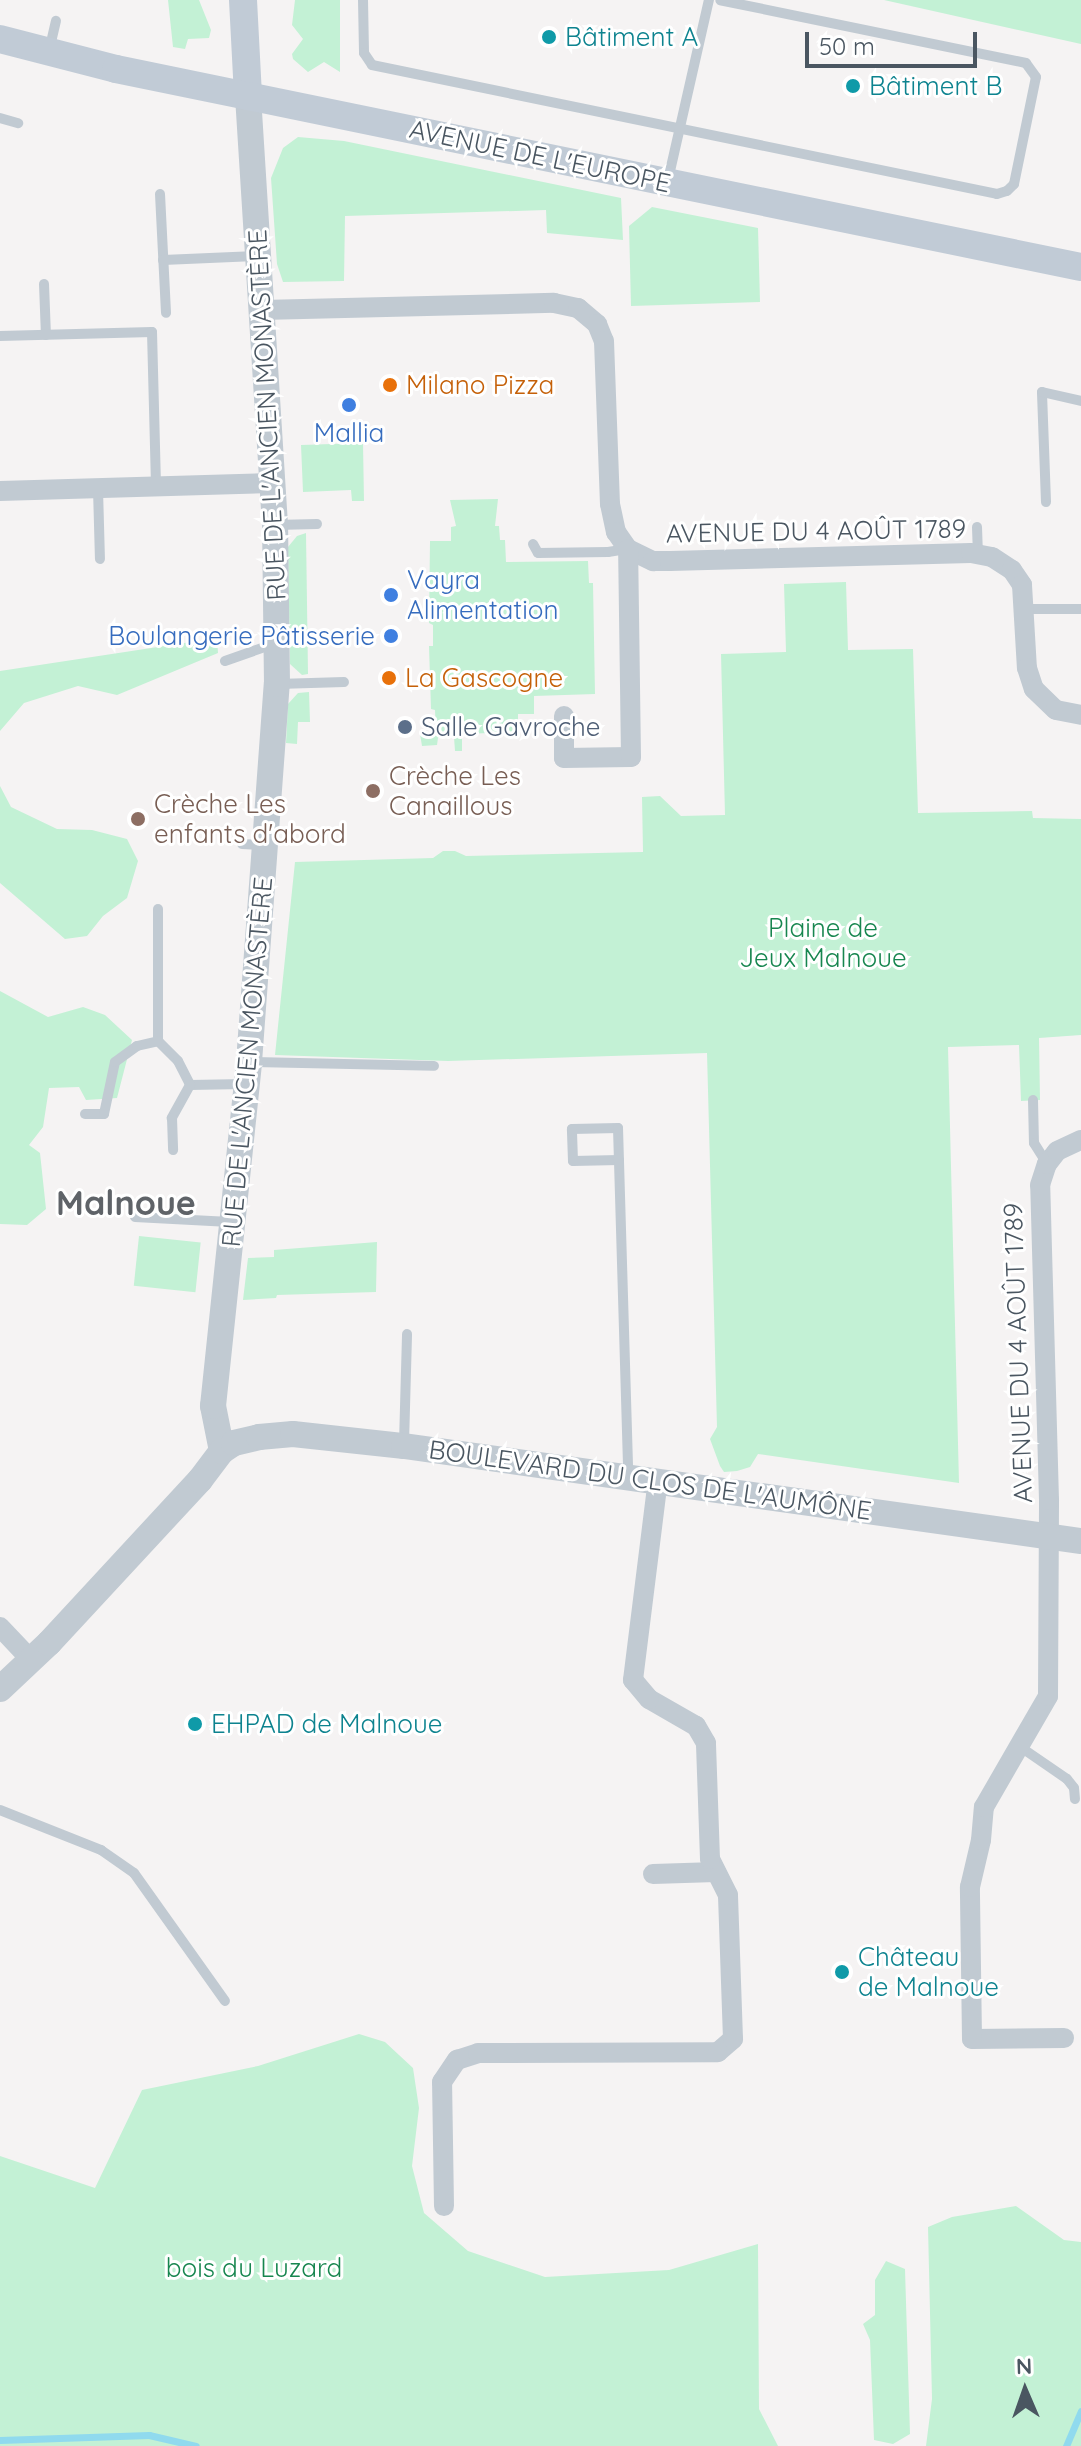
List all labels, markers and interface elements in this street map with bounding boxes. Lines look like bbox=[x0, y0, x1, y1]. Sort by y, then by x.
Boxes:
scale bar bbox=[809, 16, 981, 66]
place label: Bâtiment A bbox=[565, 21, 698, 53]
marker: Bâtiment A bbox=[540, 28, 558, 46]
text: 50 m bbox=[819, 31, 875, 61]
place label: Bâtiment B bbox=[869, 70, 1002, 102]
marker: Bâtiment B bbox=[844, 77, 862, 95]
street label: AVENUE DE L'EUROPE bbox=[407, 113, 673, 199]
street label: RUE DE L'ANCIEN MONASTÈRE bbox=[242, 229, 292, 601]
place label: Milano Pizza bbox=[406, 369, 554, 401]
marker: Milano Pizza bbox=[381, 376, 399, 394]
marker: Mallia bbox=[340, 396, 358, 414]
place label: Mallia bbox=[314, 417, 384, 449]
street label: AVENUE DU 4 AOÛT 1789 bbox=[666, 513, 966, 549]
place label: Vayra Alimentation bbox=[407, 564, 558, 626]
marker: Vayra Alimentation bbox=[382, 586, 400, 604]
place label: Boulangerie Pâtisserie bbox=[108, 620, 375, 652]
marker: Boulangerie Pâtisserie bbox=[382, 627, 400, 645]
place label: La Gascogne bbox=[405, 662, 563, 694]
marker: La Gascogne bbox=[380, 669, 398, 687]
place label: Salle Gavroche bbox=[421, 711, 601, 743]
marker: Salle Gavroche bbox=[396, 718, 414, 736]
place label: Crèche Les Canaillous bbox=[389, 760, 521, 822]
marker: Crèche Les Canaillous bbox=[364, 782, 382, 800]
place label: Crèche Les enfants d'abord bbox=[154, 788, 346, 850]
marker: Crèche Les enfants d'abord bbox=[129, 810, 147, 828]
street label: RUE DE L'ANCIEN MONASTÈRE bbox=[215, 876, 279, 1248]
park label: Plaine de Jeux Malnoue bbox=[739, 912, 907, 974]
district label: Malnoue bbox=[56, 1183, 196, 1223]
street label: AVENUE DU 4 AOÛT 1789 bbox=[997, 1202, 1039, 1504]
street label: BOULEVARD DU CLOS DE L'AUMÔNE bbox=[427, 1433, 873, 1527]
place label: EHPAD de Malnoue bbox=[211, 1708, 443, 1740]
marker: EHPAD de Malnoue bbox=[186, 1715, 204, 1733]
place label: Château de Malnoue bbox=[858, 1941, 999, 2002]
marker: Château de Malnoue bbox=[833, 1963, 851, 1981]
park label: bois du Luzard bbox=[166, 2252, 342, 2284]
north arrow bbox=[985, 2350, 1065, 2430]
text: N bbox=[1016, 2352, 1033, 2380]

